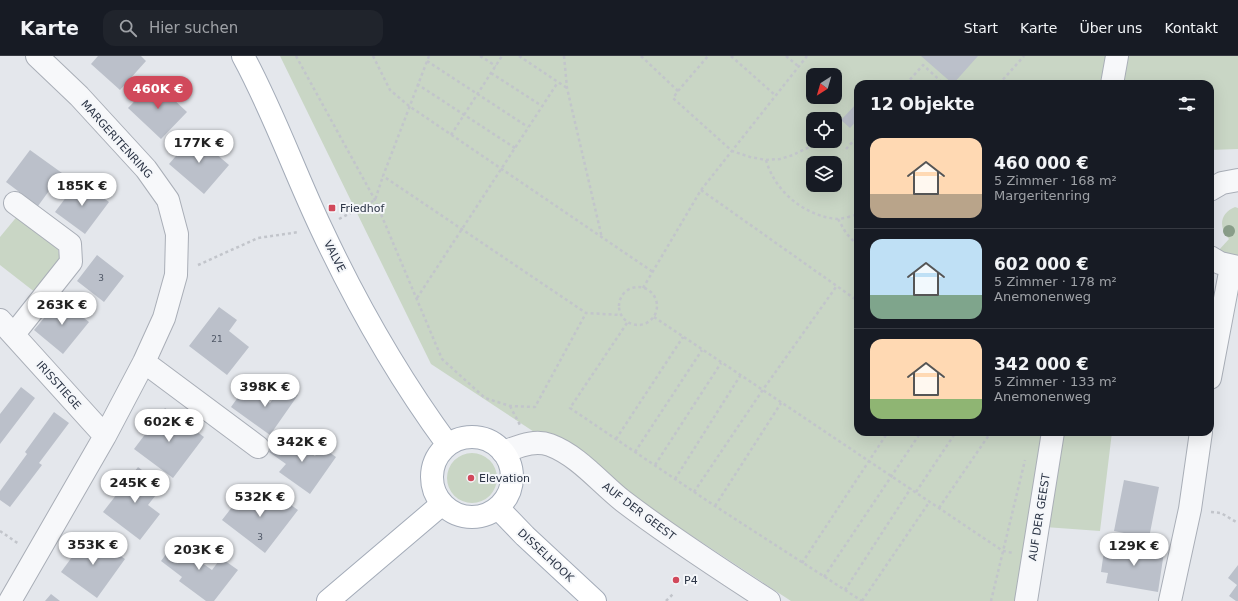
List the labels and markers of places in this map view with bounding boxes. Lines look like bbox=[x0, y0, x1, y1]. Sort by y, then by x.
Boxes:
pin: 460K € bbox=[125, 76, 191, 110]
pin: 177K € bbox=[166, 130, 232, 164]
pin: 185K € bbox=[49, 173, 115, 207]
place label: Friedhof bbox=[340, 202, 386, 215]
marker: Friedhof bbox=[327, 203, 337, 213]
pin: 263K € bbox=[29, 292, 95, 326]
pin: 398K € bbox=[232, 374, 298, 408]
pin: 602K € bbox=[136, 409, 202, 443]
pin: 342K € bbox=[269, 429, 335, 463]
pin: 245K € bbox=[102, 470, 168, 504]
place label: Elevation bbox=[479, 472, 530, 485]
marker: Elevation bbox=[466, 473, 476, 483]
pin: 532K € bbox=[227, 484, 293, 518]
pin: 353K € bbox=[60, 532, 126, 566]
pin: 129K € bbox=[1101, 533, 1167, 567]
pin: 203K € bbox=[166, 537, 232, 571]
place label: P4 bbox=[684, 574, 698, 587]
marker: P4 bbox=[671, 575, 681, 585]

